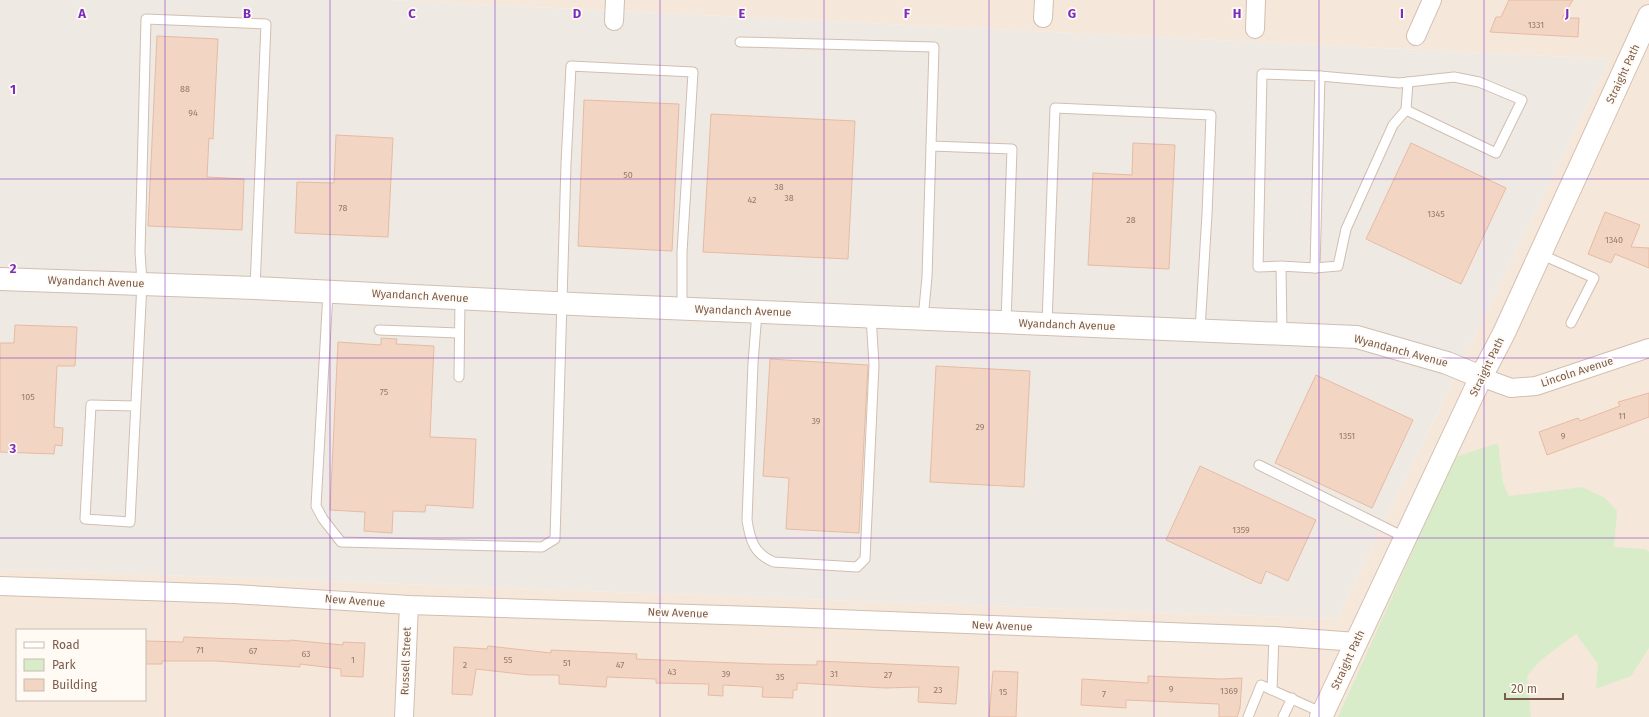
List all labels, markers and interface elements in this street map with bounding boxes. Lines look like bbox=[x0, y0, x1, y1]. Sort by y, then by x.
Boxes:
text: A bbox=[77, 6, 86, 21]
text: B bbox=[243, 6, 251, 21]
text: C bbox=[408, 6, 416, 21]
text: D bbox=[573, 6, 582, 21]
text: E bbox=[739, 6, 746, 21]
text: F bbox=[904, 6, 911, 21]
text: G bbox=[1068, 6, 1076, 21]
text: H bbox=[1233, 6, 1241, 21]
text: I bbox=[1400, 6, 1404, 21]
text: J bbox=[1564, 6, 1569, 21]
house number: 1331 bbox=[1528, 20, 1544, 30]
street label: Straight Path bbox=[1604, 42, 1642, 106]
text: 1 bbox=[10, 82, 16, 97]
house number: 88 bbox=[180, 84, 190, 94]
house number: 94 bbox=[188, 108, 198, 118]
house number: 50 bbox=[623, 170, 633, 180]
house number: 38 bbox=[774, 182, 784, 192]
house number: 38 bbox=[784, 193, 794, 203]
house number: 42 bbox=[747, 195, 757, 205]
house number: 78 bbox=[339, 203, 347, 213]
house number: 1345 bbox=[1427, 209, 1445, 219]
house number: 28 bbox=[1126, 215, 1136, 225]
house number: 1340 bbox=[1605, 235, 1623, 245]
text: 2 bbox=[10, 261, 17, 276]
street label: Wyandanch Avenue bbox=[47, 274, 145, 290]
street label: Wyandanch Avenue bbox=[371, 287, 469, 305]
street label: Wyandanch Avenue bbox=[694, 303, 792, 319]
street label: Wyandanch Avenue bbox=[1018, 317, 1116, 333]
street label: Wyandanch Avenue bbox=[1353, 332, 1449, 370]
street label: Straight Path bbox=[1467, 335, 1507, 399]
street label: Lincoln Avenue bbox=[1539, 354, 1615, 390]
house number: 75 bbox=[380, 387, 389, 397]
house number: 105 bbox=[21, 392, 35, 402]
house number: 11 bbox=[1618, 411, 1626, 421]
house number: 39 bbox=[811, 416, 821, 426]
house number: 29 bbox=[975, 422, 985, 432]
house number: 1351 bbox=[1339, 431, 1355, 441]
house number: 9 bbox=[1561, 431, 1566, 441]
text: 3 bbox=[9, 441, 17, 456]
house number: 1359 bbox=[1232, 525, 1250, 535]
street label: New Avenue bbox=[324, 592, 386, 610]
street label: New Avenue bbox=[647, 605, 709, 621]
street label: New Avenue bbox=[971, 618, 1033, 634]
street label: Russell Street bbox=[398, 627, 414, 695]
street label: Straight Path bbox=[1329, 628, 1367, 692]
legend bbox=[16, 629, 146, 701]
text: Road bbox=[52, 638, 80, 652]
house number: 71 bbox=[196, 645, 204, 655]
house number: 67 bbox=[249, 646, 257, 656]
house number: 63 bbox=[301, 649, 311, 659]
house number: 1 bbox=[351, 655, 355, 665]
house number: 55 bbox=[504, 655, 513, 665]
text: Park bbox=[52, 658, 76, 672]
house number: 51 bbox=[563, 658, 571, 668]
house number: 2 bbox=[463, 660, 467, 670]
house number: 47 bbox=[616, 660, 624, 670]
house number: 43 bbox=[667, 667, 677, 677]
house number: 39 bbox=[721, 669, 731, 679]
house number: 31 bbox=[830, 669, 838, 679]
house number: 27 bbox=[884, 670, 892, 680]
house number: 35 bbox=[775, 672, 785, 682]
scale bar bbox=[1505, 675, 1563, 701]
text: Building bbox=[52, 678, 98, 692]
text: 20 m bbox=[1511, 682, 1537, 696]
house number: 9 bbox=[1169, 684, 1174, 694]
house number: 23 bbox=[934, 685, 942, 695]
house number: 1369 bbox=[1220, 686, 1238, 696]
house number: 15 bbox=[999, 687, 1008, 697]
house number: 7 bbox=[1102, 689, 1106, 699]

